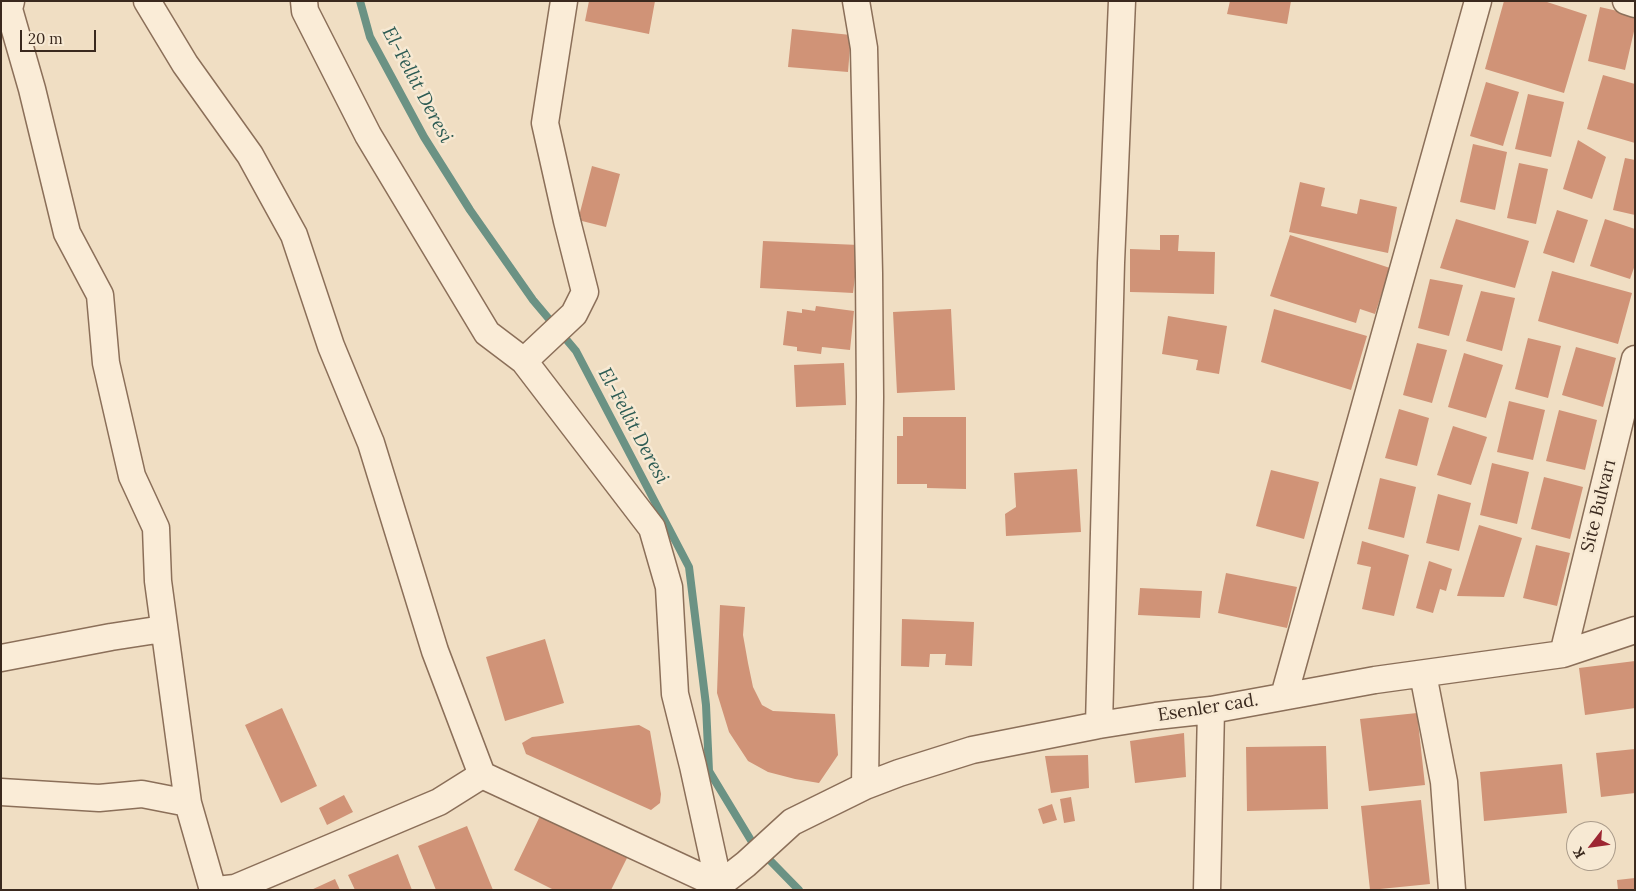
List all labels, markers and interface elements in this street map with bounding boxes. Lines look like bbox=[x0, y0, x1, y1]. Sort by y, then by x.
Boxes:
scale bar bbox=[22, 20, 99, 52]
water label: El-Fellit Deresi bbox=[377, 23, 457, 147]
text: 20 m bbox=[28, 29, 63, 48]
water label: El-Fellit Deresi bbox=[593, 364, 673, 488]
street label: Site Bulvarı bbox=[1577, 457, 1621, 555]
street label: Esenler cad. bbox=[1156, 689, 1260, 727]
north arrow bbox=[1566, 821, 1616, 871]
text: K bbox=[1569, 844, 1589, 862]

